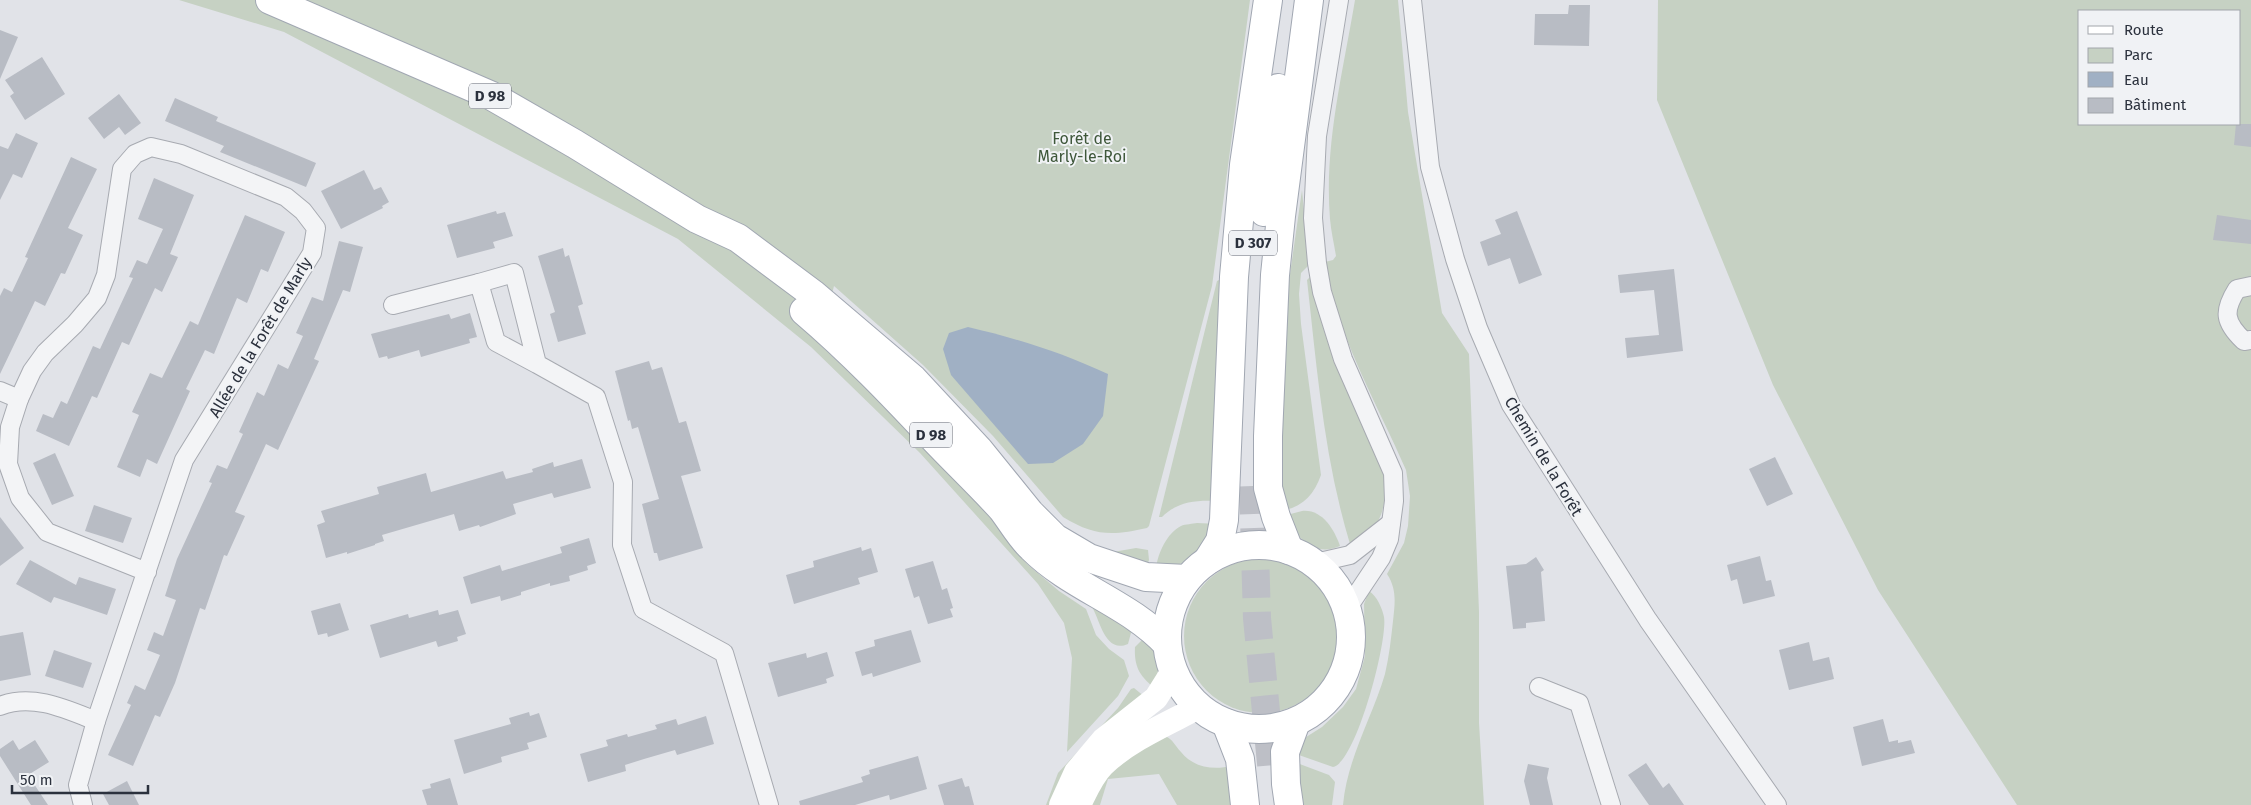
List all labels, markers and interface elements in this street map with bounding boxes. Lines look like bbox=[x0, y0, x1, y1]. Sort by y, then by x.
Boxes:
legend bbox=[2078, 10, 2241, 125]
text: Route bbox=[2124, 21, 2164, 39]
text: Parc bbox=[2124, 46, 2153, 64]
text: Eau bbox=[2124, 71, 2149, 89]
road number: D 98 bbox=[469, 84, 511, 108]
text: Bâtiment bbox=[2124, 96, 2187, 114]
park label: Forêt de Marly-le-Roi bbox=[1037, 129, 1127, 166]
road number: D 307 bbox=[1229, 230, 1277, 256]
street label: Allée de la Forêt de Marly bbox=[205, 254, 316, 421]
street label: Chemin de la Forêt bbox=[1500, 393, 1587, 519]
road number: D 98 bbox=[910, 422, 952, 448]
scale bar bbox=[12, 762, 149, 794]
text: 50 m bbox=[20, 771, 53, 789]

